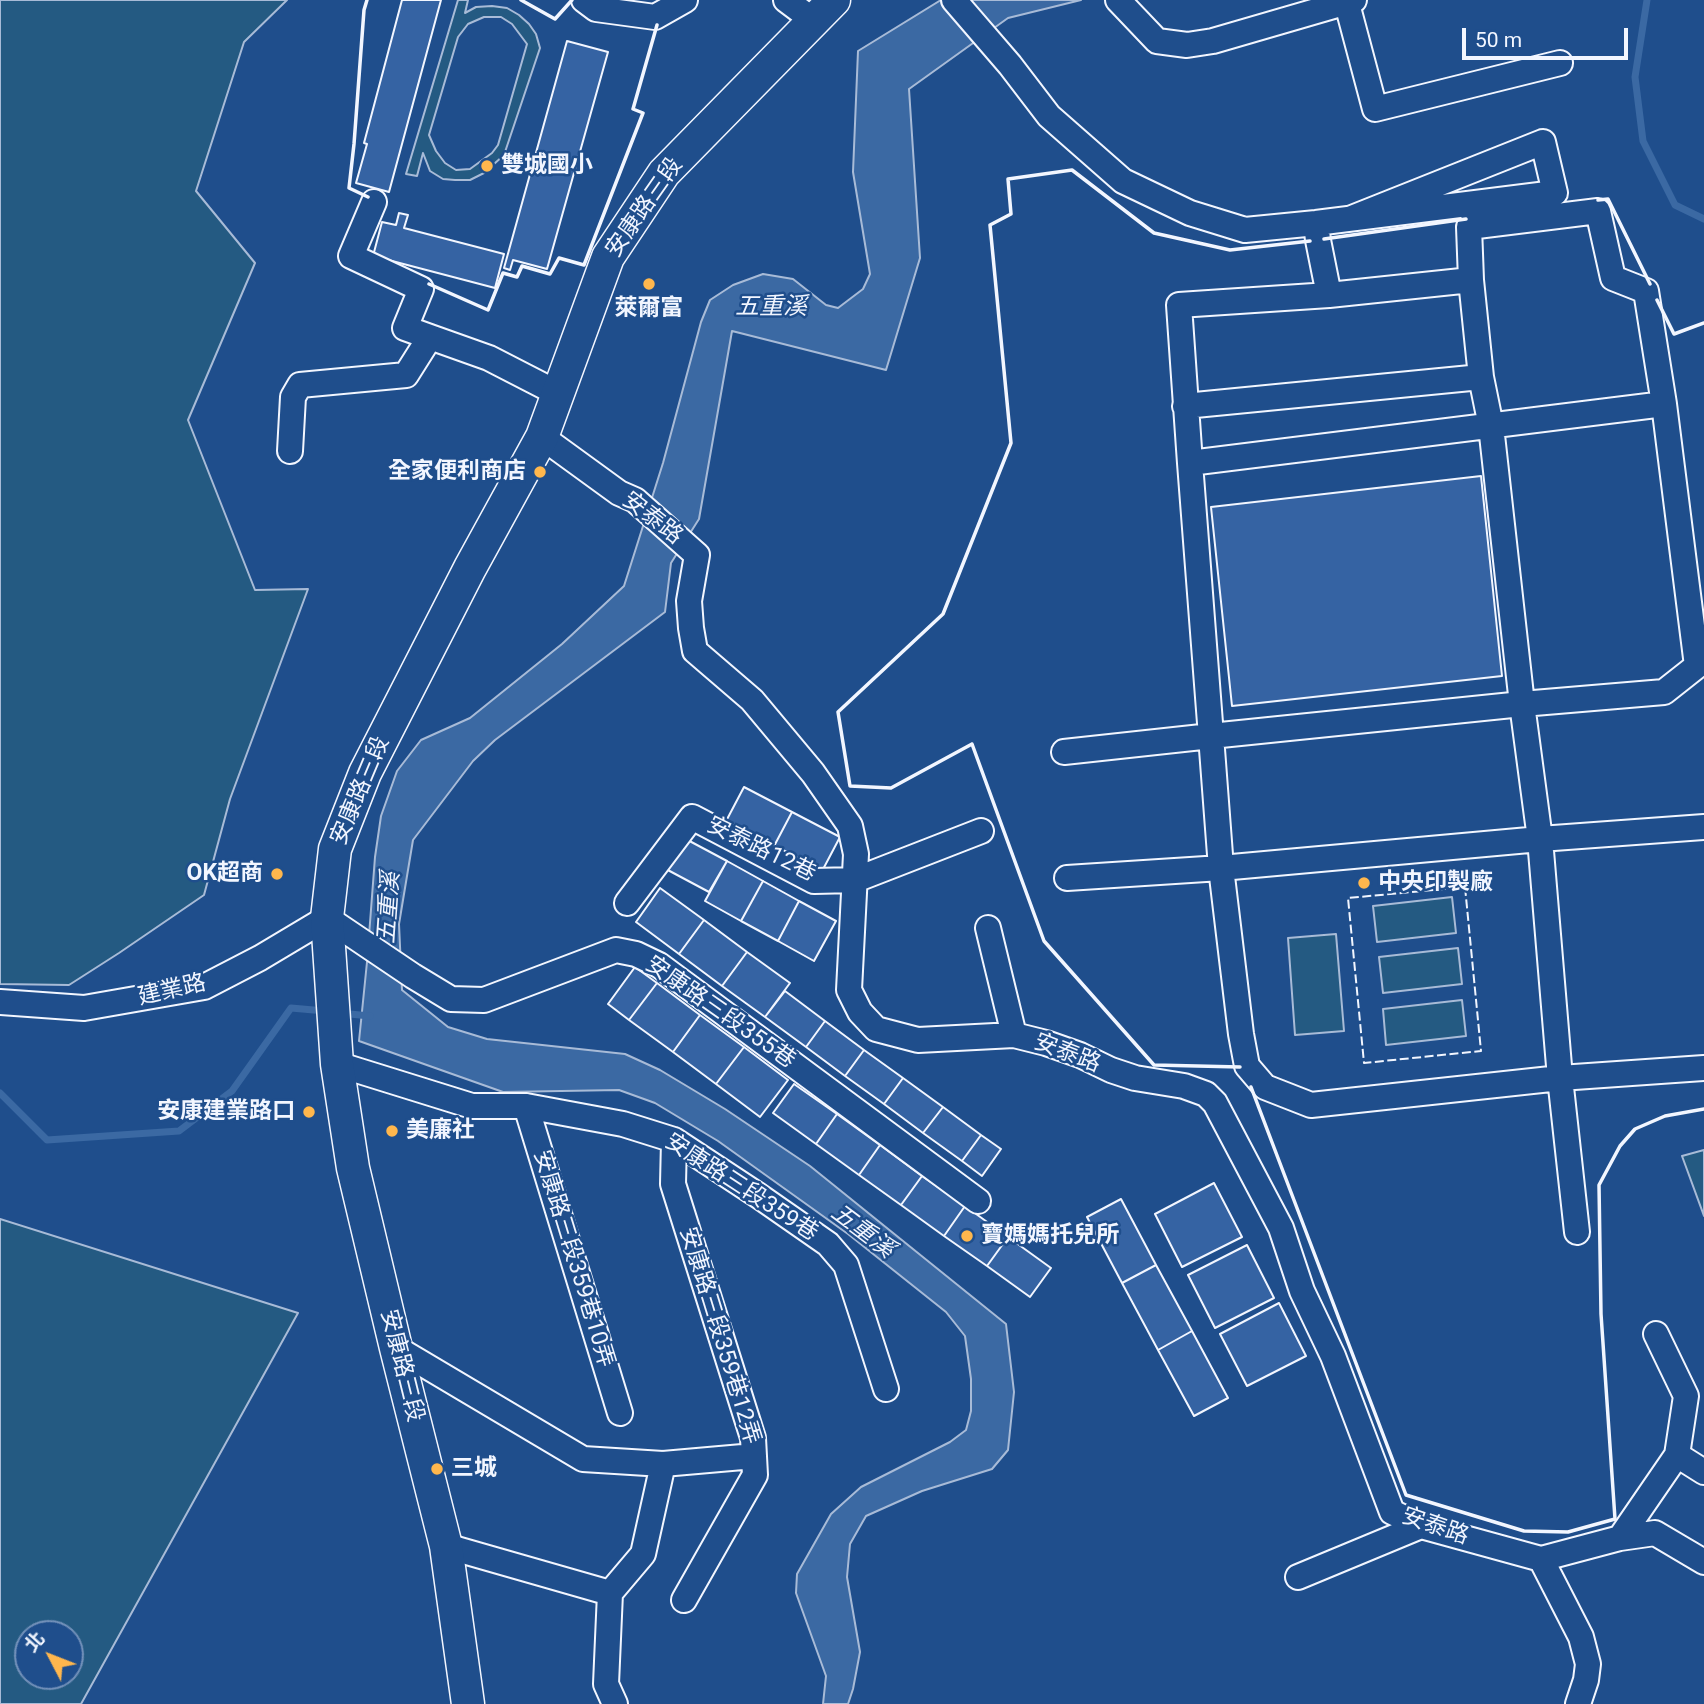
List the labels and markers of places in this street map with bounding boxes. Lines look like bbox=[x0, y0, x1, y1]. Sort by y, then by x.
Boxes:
place label: 雙城國小 bbox=[501, 152, 593, 180]
marker: 雙城國小 bbox=[479, 158, 495, 174]
marker: 萊爾富 bbox=[641, 276, 657, 292]
place label: 萊爾富 bbox=[615, 295, 683, 323]
place label: 全家便利商店 bbox=[388, 458, 526, 486]
marker: 全家便利商店 bbox=[532, 464, 548, 480]
place label: OK超商 bbox=[187, 860, 263, 888]
marker: OK超商 bbox=[269, 866, 285, 882]
place label: 中央印製廠 bbox=[1378, 869, 1493, 897]
marker: 中央印製廠 bbox=[1356, 875, 1372, 891]
place label: 安康建業路口 bbox=[157, 1098, 295, 1126]
marker: 安康建業路口 bbox=[301, 1104, 317, 1120]
place label: 美廉社 bbox=[406, 1117, 475, 1145]
marker: 美廉社 bbox=[384, 1123, 400, 1139]
place label: 寶媽媽托兒所 bbox=[981, 1222, 1119, 1250]
marker: 寶媽媽托兒所 bbox=[959, 1228, 975, 1244]
place label: 三城 bbox=[451, 1455, 497, 1483]
marker: 三城 bbox=[429, 1461, 445, 1477]

